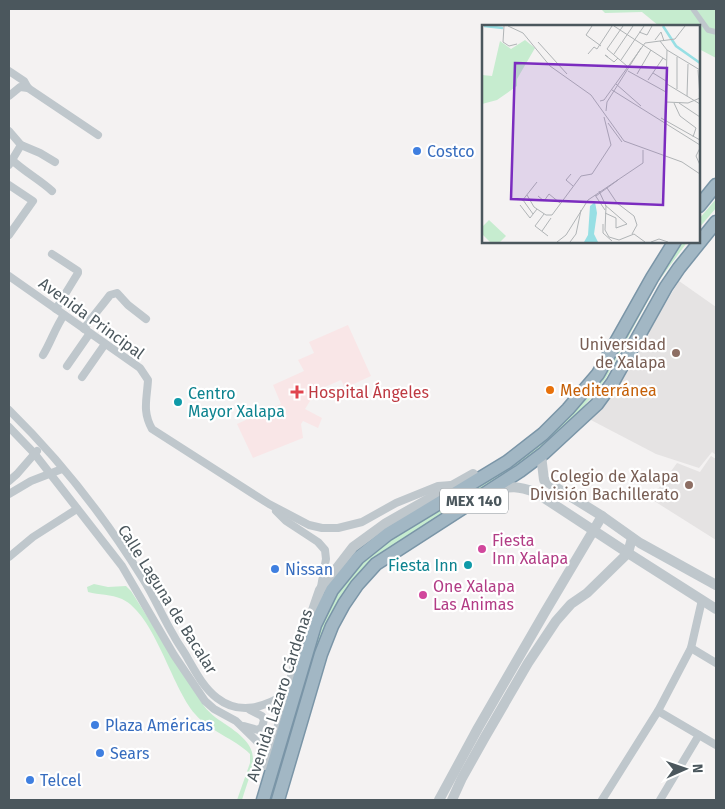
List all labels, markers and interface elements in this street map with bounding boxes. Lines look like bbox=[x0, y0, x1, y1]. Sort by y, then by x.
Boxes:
inset map bbox=[482, 25, 700, 242]
place label: Costco bbox=[427, 142, 475, 161]
marker: Costco bbox=[411, 145, 423, 157]
street label: Avenida Principal bbox=[35, 274, 148, 363]
place label: Universidad de Xalapa bbox=[579, 335, 666, 372]
marker: Universidad de Xalapa bbox=[670, 347, 682, 359]
place label: Mediterránea bbox=[560, 381, 657, 400]
place label: Hospital Ángeles bbox=[308, 382, 429, 402]
place label: Centro Mayor Xalapa bbox=[188, 384, 285, 421]
marker: Mediterránea bbox=[544, 384, 556, 396]
marker: Hospital Ángeles bbox=[290, 385, 304, 399]
marker: Centro Mayor Xalapa bbox=[172, 396, 184, 408]
place label: Colegio de Xalapa División Bachillerato bbox=[530, 467, 679, 504]
marker: Colegio de Xalapa División Bachillerato bbox=[683, 479, 695, 491]
road number: MEX 140 bbox=[440, 488, 508, 514]
street label: Calle Laguna de Bacalar bbox=[114, 521, 222, 678]
place label: Fiesta Inn Xalapa bbox=[492, 531, 568, 568]
marker: Fiesta Inn Xalapa bbox=[476, 543, 488, 555]
place label: Fiesta Inn bbox=[388, 556, 458, 575]
marker: Fiesta Inn bbox=[462, 559, 474, 571]
place label: Nissan bbox=[285, 560, 333, 579]
marker: Nissan bbox=[269, 563, 281, 575]
place label: One Xalapa Las Animas bbox=[433, 577, 515, 614]
marker: One Xalapa Las Animas bbox=[417, 589, 429, 601]
street label: Avenida Lázaro Cárdenas bbox=[243, 607, 316, 784]
place label: Plaza Américas bbox=[105, 716, 213, 735]
marker: Plaza Américas bbox=[89, 719, 101, 731]
place label: Sears bbox=[110, 744, 149, 763]
north arrow bbox=[660, 744, 710, 794]
marker: Sears bbox=[94, 747, 106, 759]
text: N bbox=[689, 764, 706, 774]
place label: Telcel bbox=[40, 771, 82, 790]
marker: Telcel bbox=[24, 774, 36, 786]

